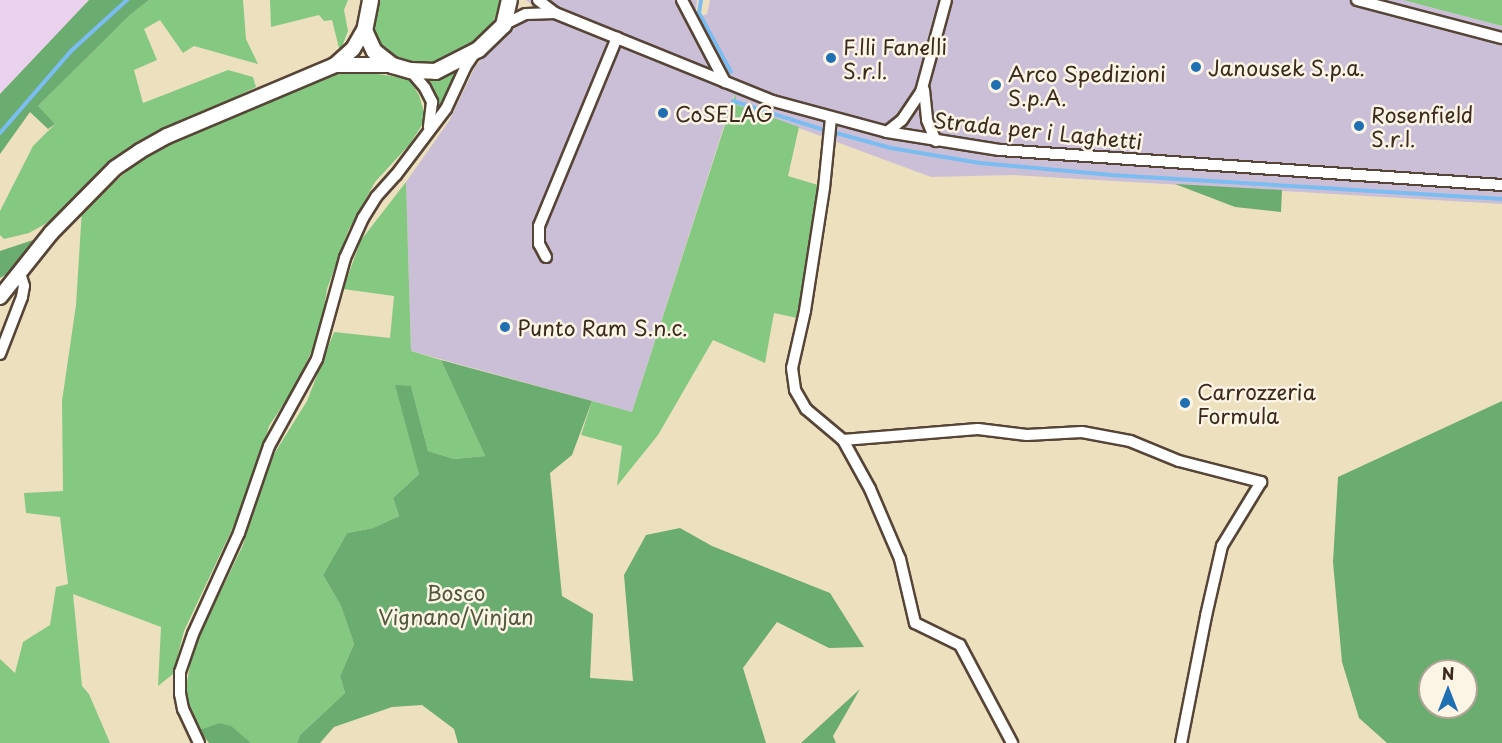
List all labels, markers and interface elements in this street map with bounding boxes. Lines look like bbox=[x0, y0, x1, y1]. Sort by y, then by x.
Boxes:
place label: F.lli Fanelli S.r.l. bbox=[843, 33, 948, 83]
marker: F.lli Fanelli S.r.l. bbox=[824, 51, 838, 65]
place label: Janousek S.p.a. bbox=[1208, 54, 1365, 80]
place label: Arco Spedizioni S.p.A. bbox=[1008, 60, 1166, 110]
marker: Janousek S.p.a. bbox=[1189, 60, 1203, 74]
marker: Arco Spedizioni S.p.A. bbox=[989, 78, 1003, 92]
place label: CoSELAG bbox=[675, 100, 773, 126]
place label: Rosenfield S.r.l. bbox=[1371, 101, 1473, 151]
marker: CoSELAG bbox=[656, 106, 670, 120]
street label: Strada per i Laghetti bbox=[931, 106, 1145, 154]
marker: Rosenfield S.r.l. bbox=[1352, 119, 1366, 133]
place label: Punto Ram S.n.c. bbox=[517, 314, 690, 340]
marker: Punto Ram S.n.c. bbox=[498, 320, 512, 334]
place label: Carrozzeria Formula bbox=[1197, 378, 1316, 428]
marker: Carrozzeria Formula bbox=[1178, 396, 1192, 410]
park label: Bosco Vignano/Vinjan bbox=[378, 579, 534, 629]
north arrow bbox=[1418, 659, 1478, 719]
text: N bbox=[1442, 661, 1454, 685]

